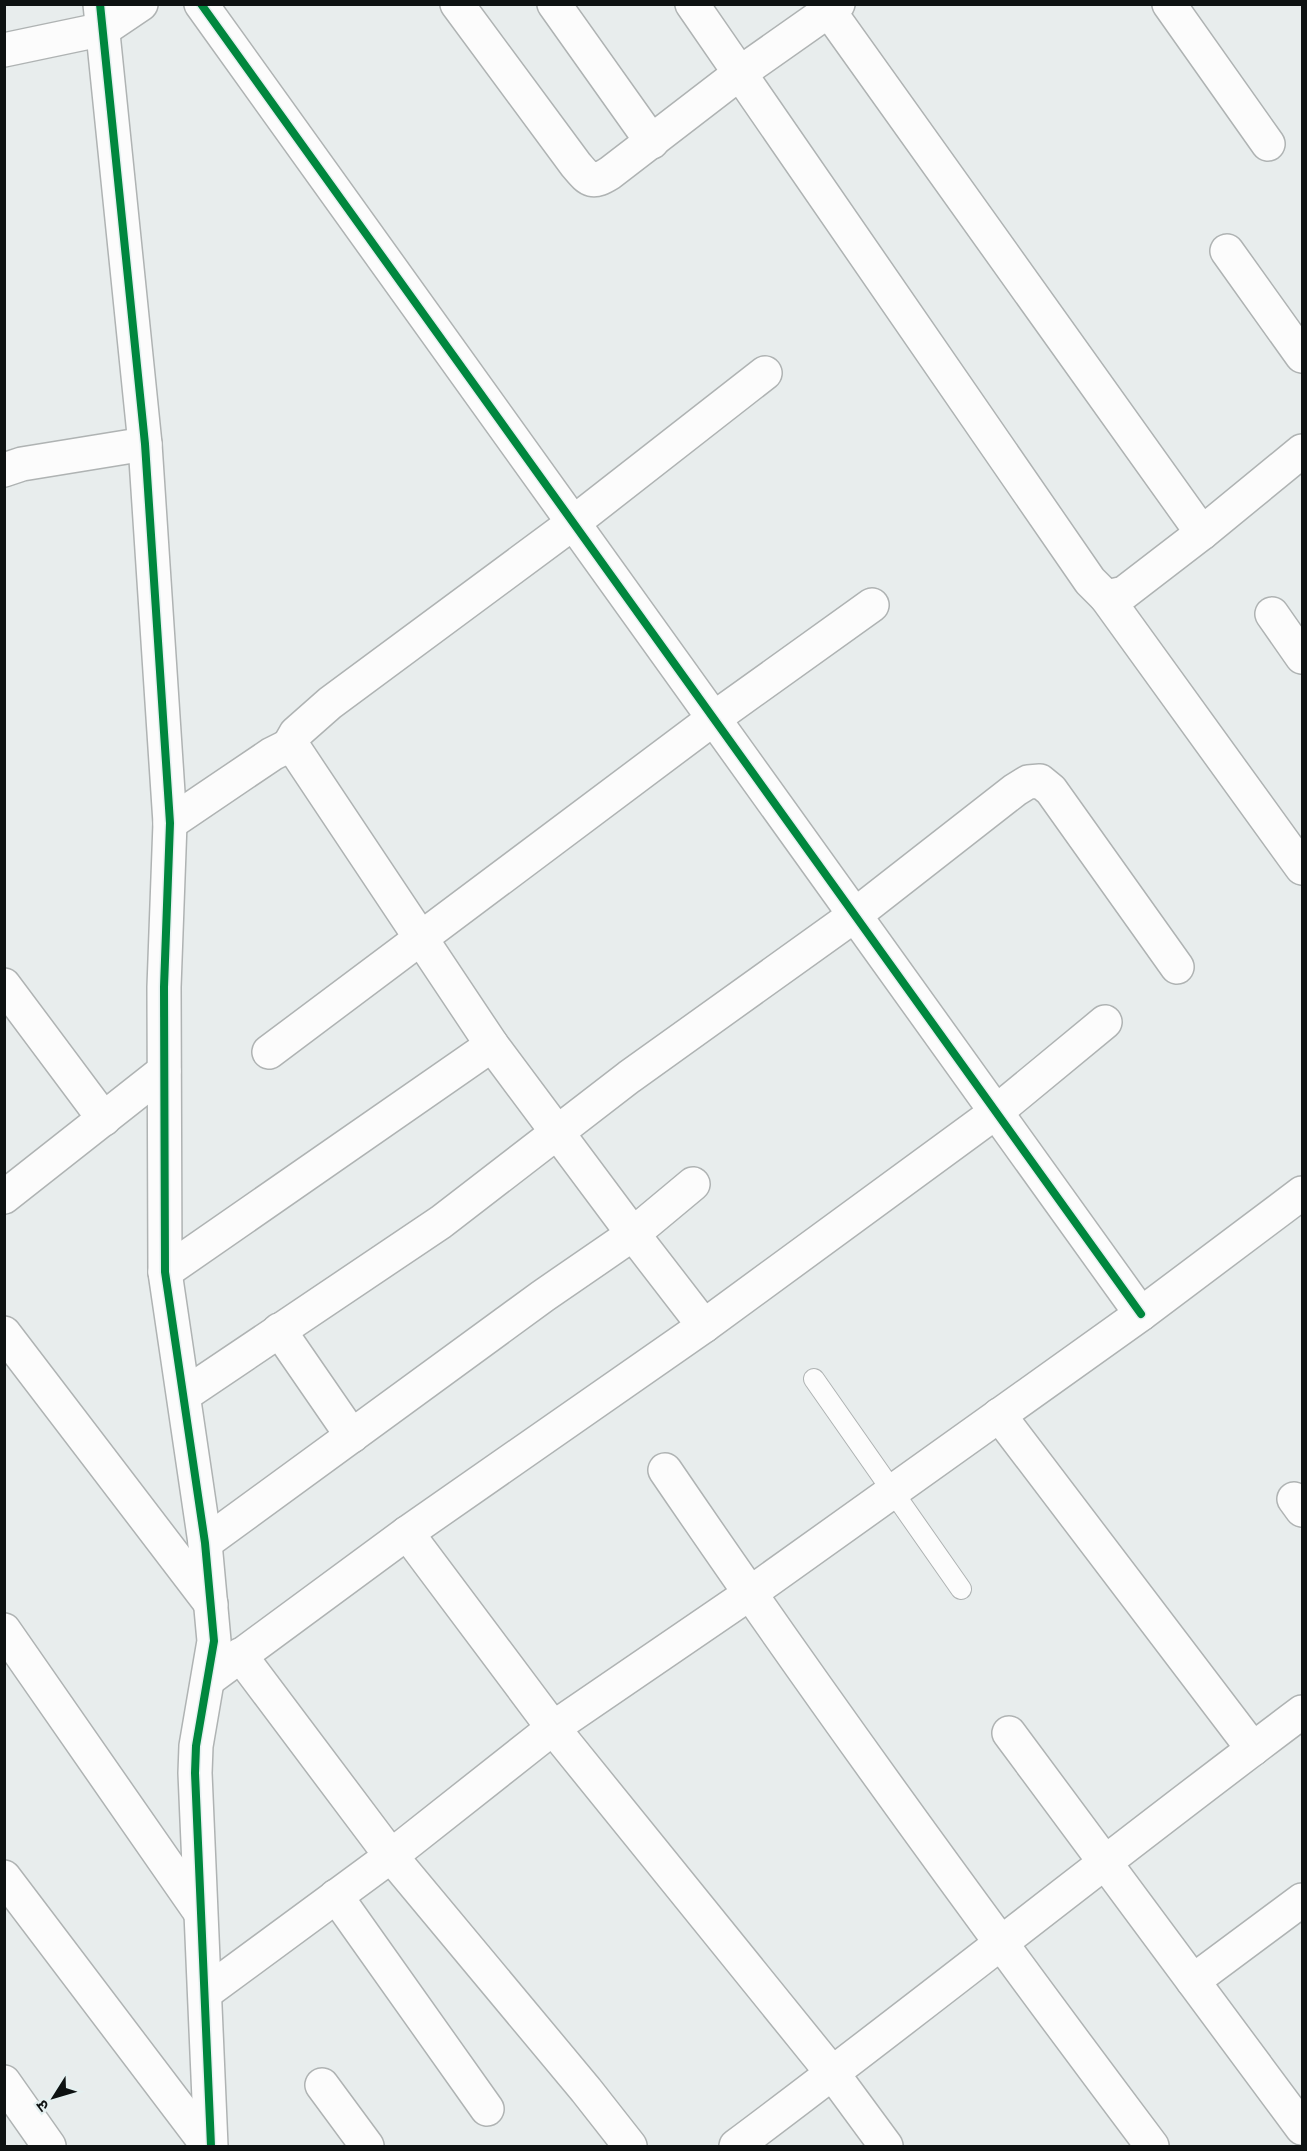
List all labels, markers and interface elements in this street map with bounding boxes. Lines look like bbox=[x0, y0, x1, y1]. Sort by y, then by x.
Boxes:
north arrow bbox=[24, 2067, 84, 2127]
text: उ bbox=[31, 2096, 52, 2116]

